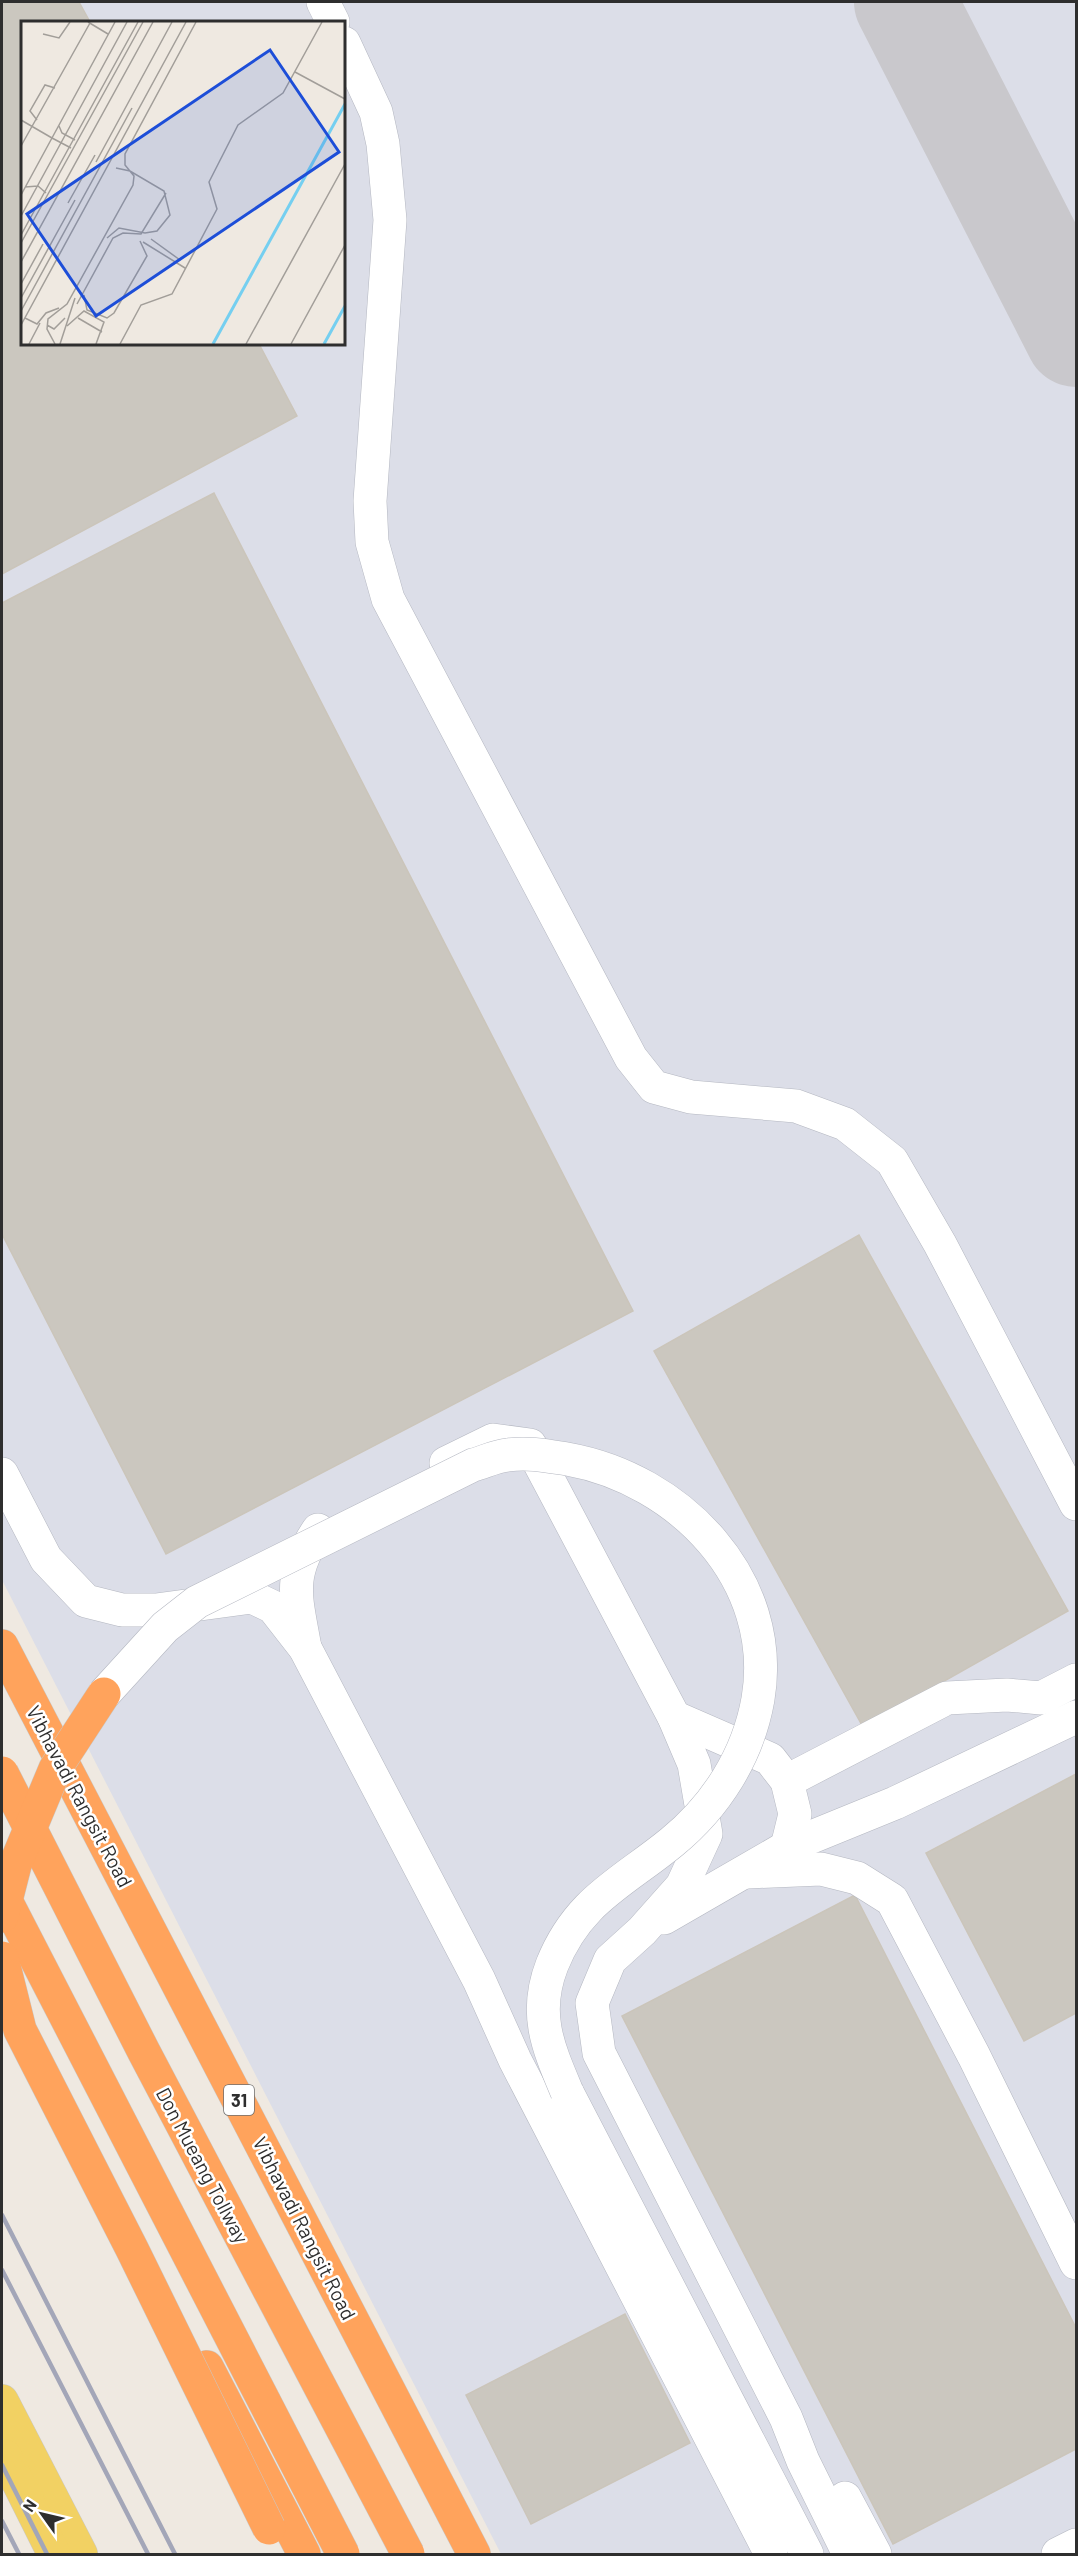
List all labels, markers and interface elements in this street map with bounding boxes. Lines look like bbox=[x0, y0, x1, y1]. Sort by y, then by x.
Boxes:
inset map bbox=[21, 21, 345, 345]
street label: Vibhavadi Rangsit Road bbox=[22, 1701, 138, 1891]
street label: Don Mueang Tollway bbox=[152, 2083, 254, 2247]
road number: 31 bbox=[224, 2085, 254, 2115]
street label: Vibhavadi Rangsit Road bbox=[248, 2132, 362, 2324]
north arrow bbox=[12, 2484, 72, 2544]
text: N bbox=[18, 2496, 40, 2515]

